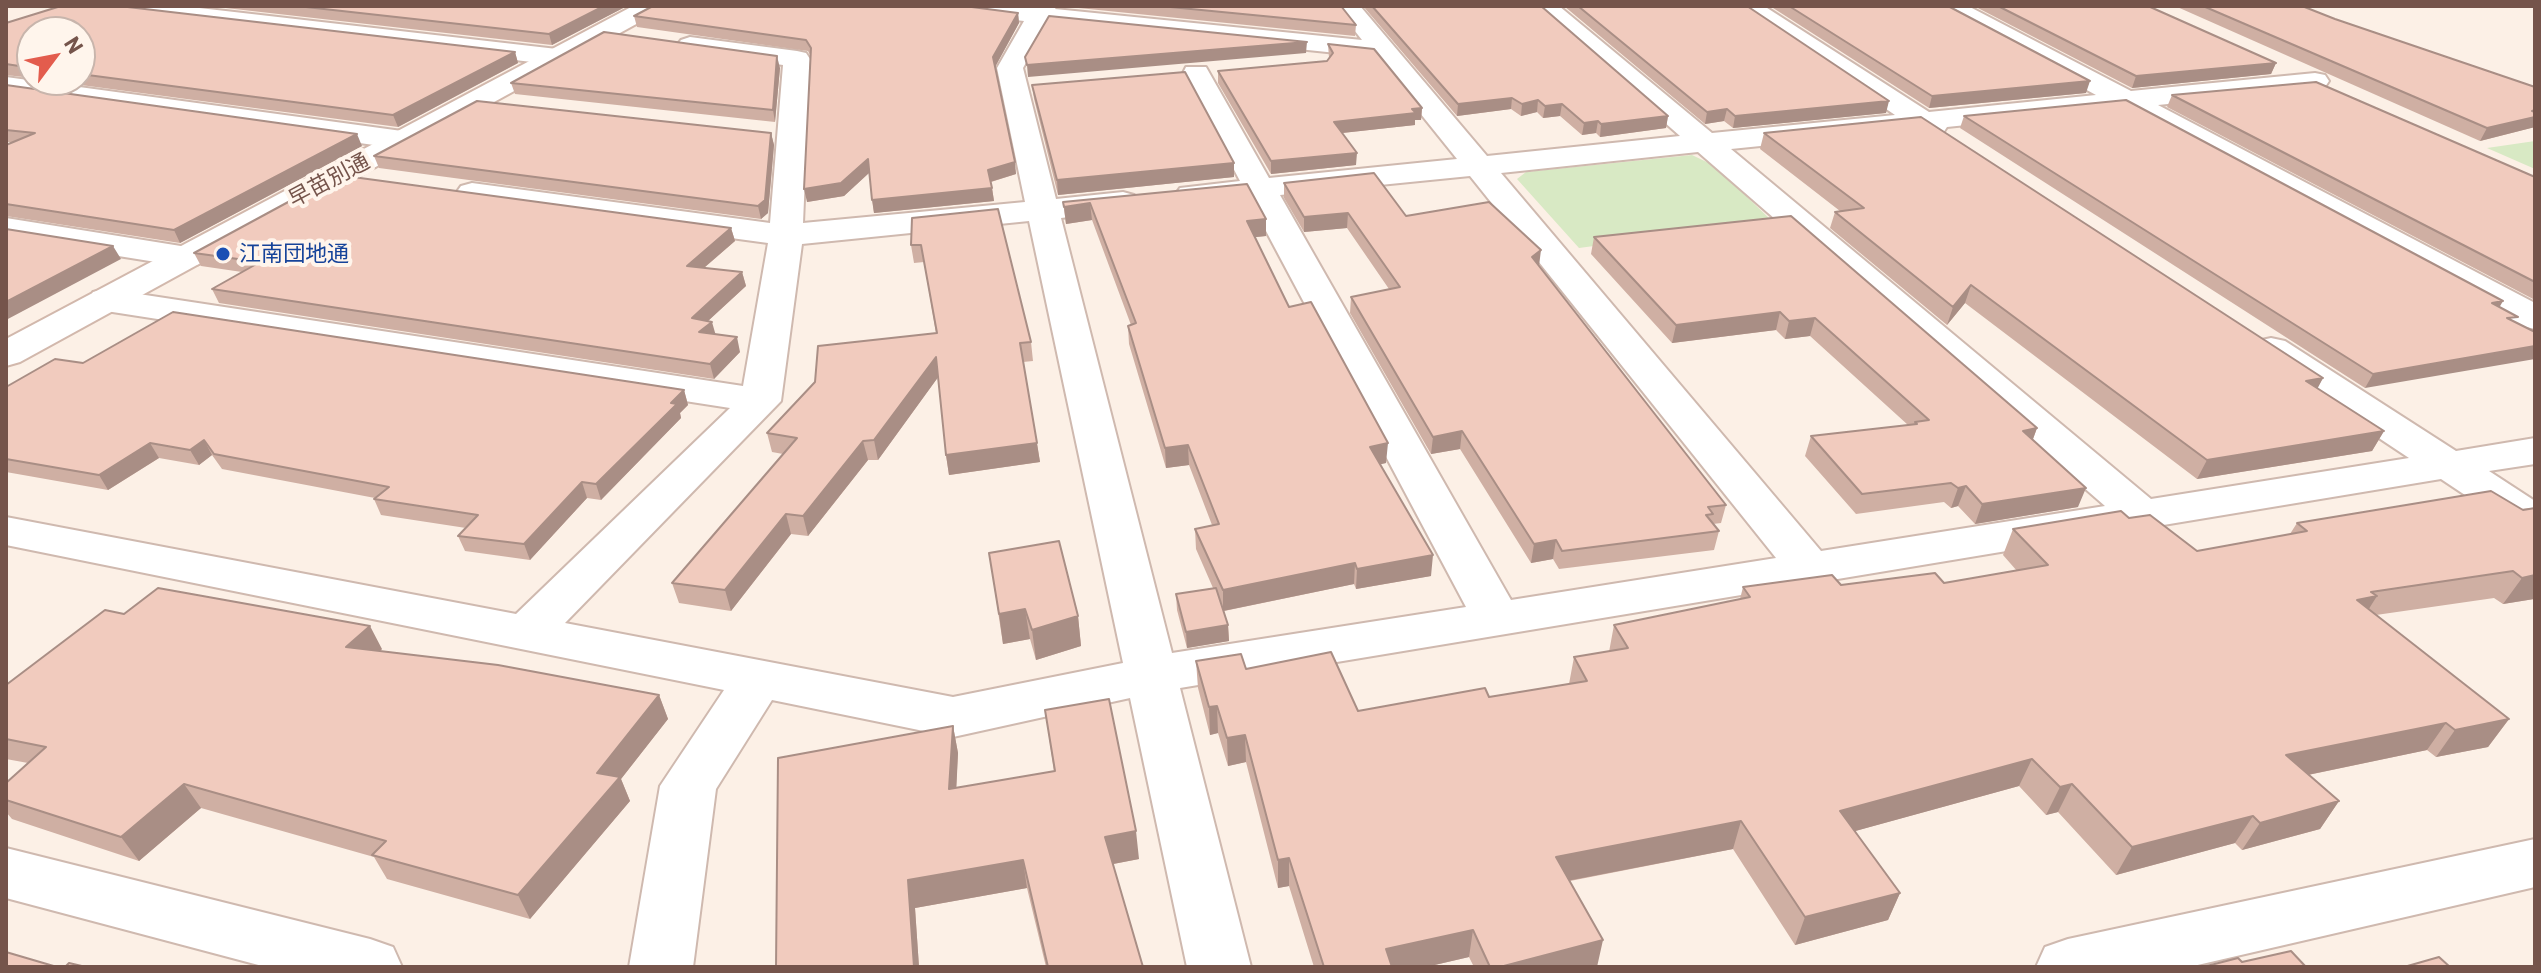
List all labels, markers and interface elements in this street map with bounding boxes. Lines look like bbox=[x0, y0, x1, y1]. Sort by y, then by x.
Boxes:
north arrow bbox=[16, 16, 96, 96]
text: N bbox=[60, 31, 90, 57]
street label: 早苗別通 bbox=[284, 148, 374, 212]
place label: 江南団地通 bbox=[239, 241, 349, 267]
marker: 江南団地通 bbox=[214, 245, 232, 263]

